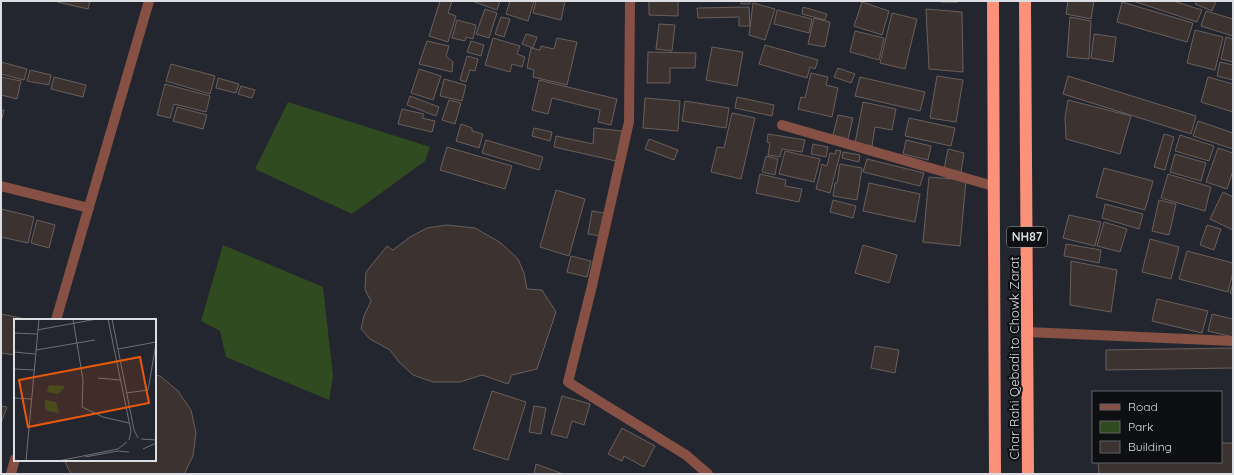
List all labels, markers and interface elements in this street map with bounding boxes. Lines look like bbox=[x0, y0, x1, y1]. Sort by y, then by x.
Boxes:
road number: NH87 bbox=[1007, 227, 1047, 247]
street label: Char Rahi Qebadi to Chowk Zarat bbox=[1006, 256, 1022, 460]
inset map bbox=[14, 319, 156, 461]
legend bbox=[1092, 391, 1222, 463]
text: Road bbox=[1128, 399, 1158, 414]
text: Park bbox=[1128, 419, 1153, 434]
text: Building bbox=[1128, 439, 1172, 454]

